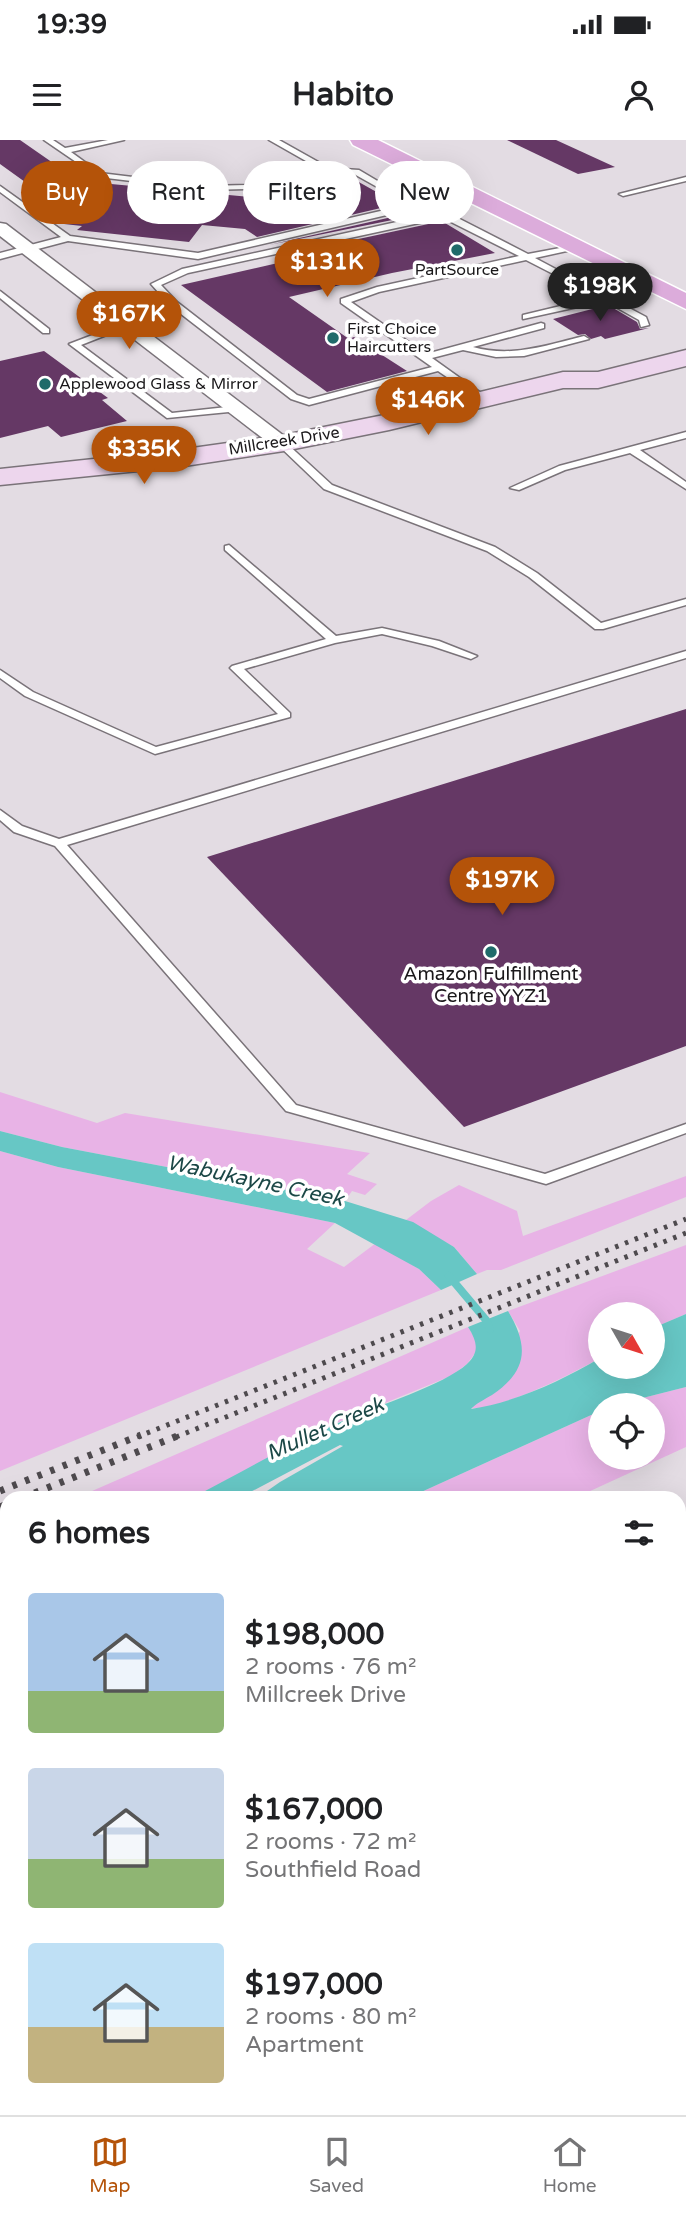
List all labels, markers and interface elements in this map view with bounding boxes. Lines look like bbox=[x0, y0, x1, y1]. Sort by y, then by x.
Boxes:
text: 19:39 bbox=[35, 9, 107, 40]
icon: menu bbox=[28, 76, 66, 114]
text: Habito bbox=[292, 76, 394, 114]
icon: person bbox=[620, 76, 658, 114]
chip: Buy bbox=[21, 161, 113, 224]
chip: Rent bbox=[127, 161, 229, 224]
chip: Filters bbox=[243, 161, 361, 224]
chip: New bbox=[375, 161, 474, 224]
pin: $131K bbox=[278, 240, 376, 299]
marker: PartSource bbox=[449, 242, 465, 258]
text: $131K bbox=[291, 248, 363, 276]
place label: PartSource bbox=[415, 260, 499, 280]
pin: $198K bbox=[551, 264, 649, 323]
text: $198K bbox=[564, 272, 636, 300]
pin: $167K bbox=[80, 292, 178, 351]
text: $167K bbox=[93, 300, 165, 328]
place label: First Choice Haircutters bbox=[347, 319, 437, 357]
marker: First Choice Haircutters bbox=[325, 330, 341, 346]
place label: Applewood Glass & Mirror bbox=[59, 374, 259, 394]
marker: Applewood Glass & Mirror bbox=[37, 376, 53, 392]
pin: $146K bbox=[379, 378, 477, 437]
text: $146K bbox=[392, 386, 464, 414]
street label: Millcreek Drive bbox=[227, 422, 341, 460]
pin: $335K bbox=[95, 426, 193, 486]
text: $335K bbox=[108, 435, 180, 463]
pin: $197K bbox=[453, 858, 551, 917]
text: $197K bbox=[466, 866, 538, 894]
marker: Amazon Fulfillment Centre YYZ1 bbox=[483, 944, 499, 960]
place label: Amazon Fulfillment Centre YYZ1 bbox=[403, 963, 579, 1007]
water label: Wabukayne Creek bbox=[164, 1150, 347, 1212]
north arrow bbox=[588, 1302, 665, 1379]
map controls bbox=[588, 1302, 665, 1470]
water label: Mullet Creek bbox=[262, 1391, 389, 1466]
button: locate bbox=[588, 1393, 665, 1470]
icon: filters bbox=[620, 1514, 658, 1552]
text: 6 homes bbox=[28, 1515, 150, 1552]
text: $198,000 bbox=[245, 1616, 384, 1653]
icon: home bbox=[84, 1621, 168, 1705]
text: 2 rooms · 76 m² bbox=[245, 1653, 416, 1681]
text: Millcreek Drive bbox=[245, 1681, 406, 1709]
text: $167,000 bbox=[245, 1791, 383, 1828]
icon: home bbox=[84, 1796, 168, 1880]
text: 2 rooms · 72 m² bbox=[245, 1828, 416, 1856]
text: Southfield Road bbox=[245, 1856, 421, 1884]
text: $197,000 bbox=[245, 1966, 383, 2003]
icon: home bbox=[84, 1971, 168, 2055]
text: 2 rooms · 80 m² bbox=[245, 2003, 416, 2031]
text: Apartment bbox=[245, 2031, 364, 2059]
tab: Map bbox=[89, 2133, 130, 2197]
tab: Saved bbox=[309, 2133, 364, 2197]
tab: Home bbox=[543, 2133, 597, 2197]

